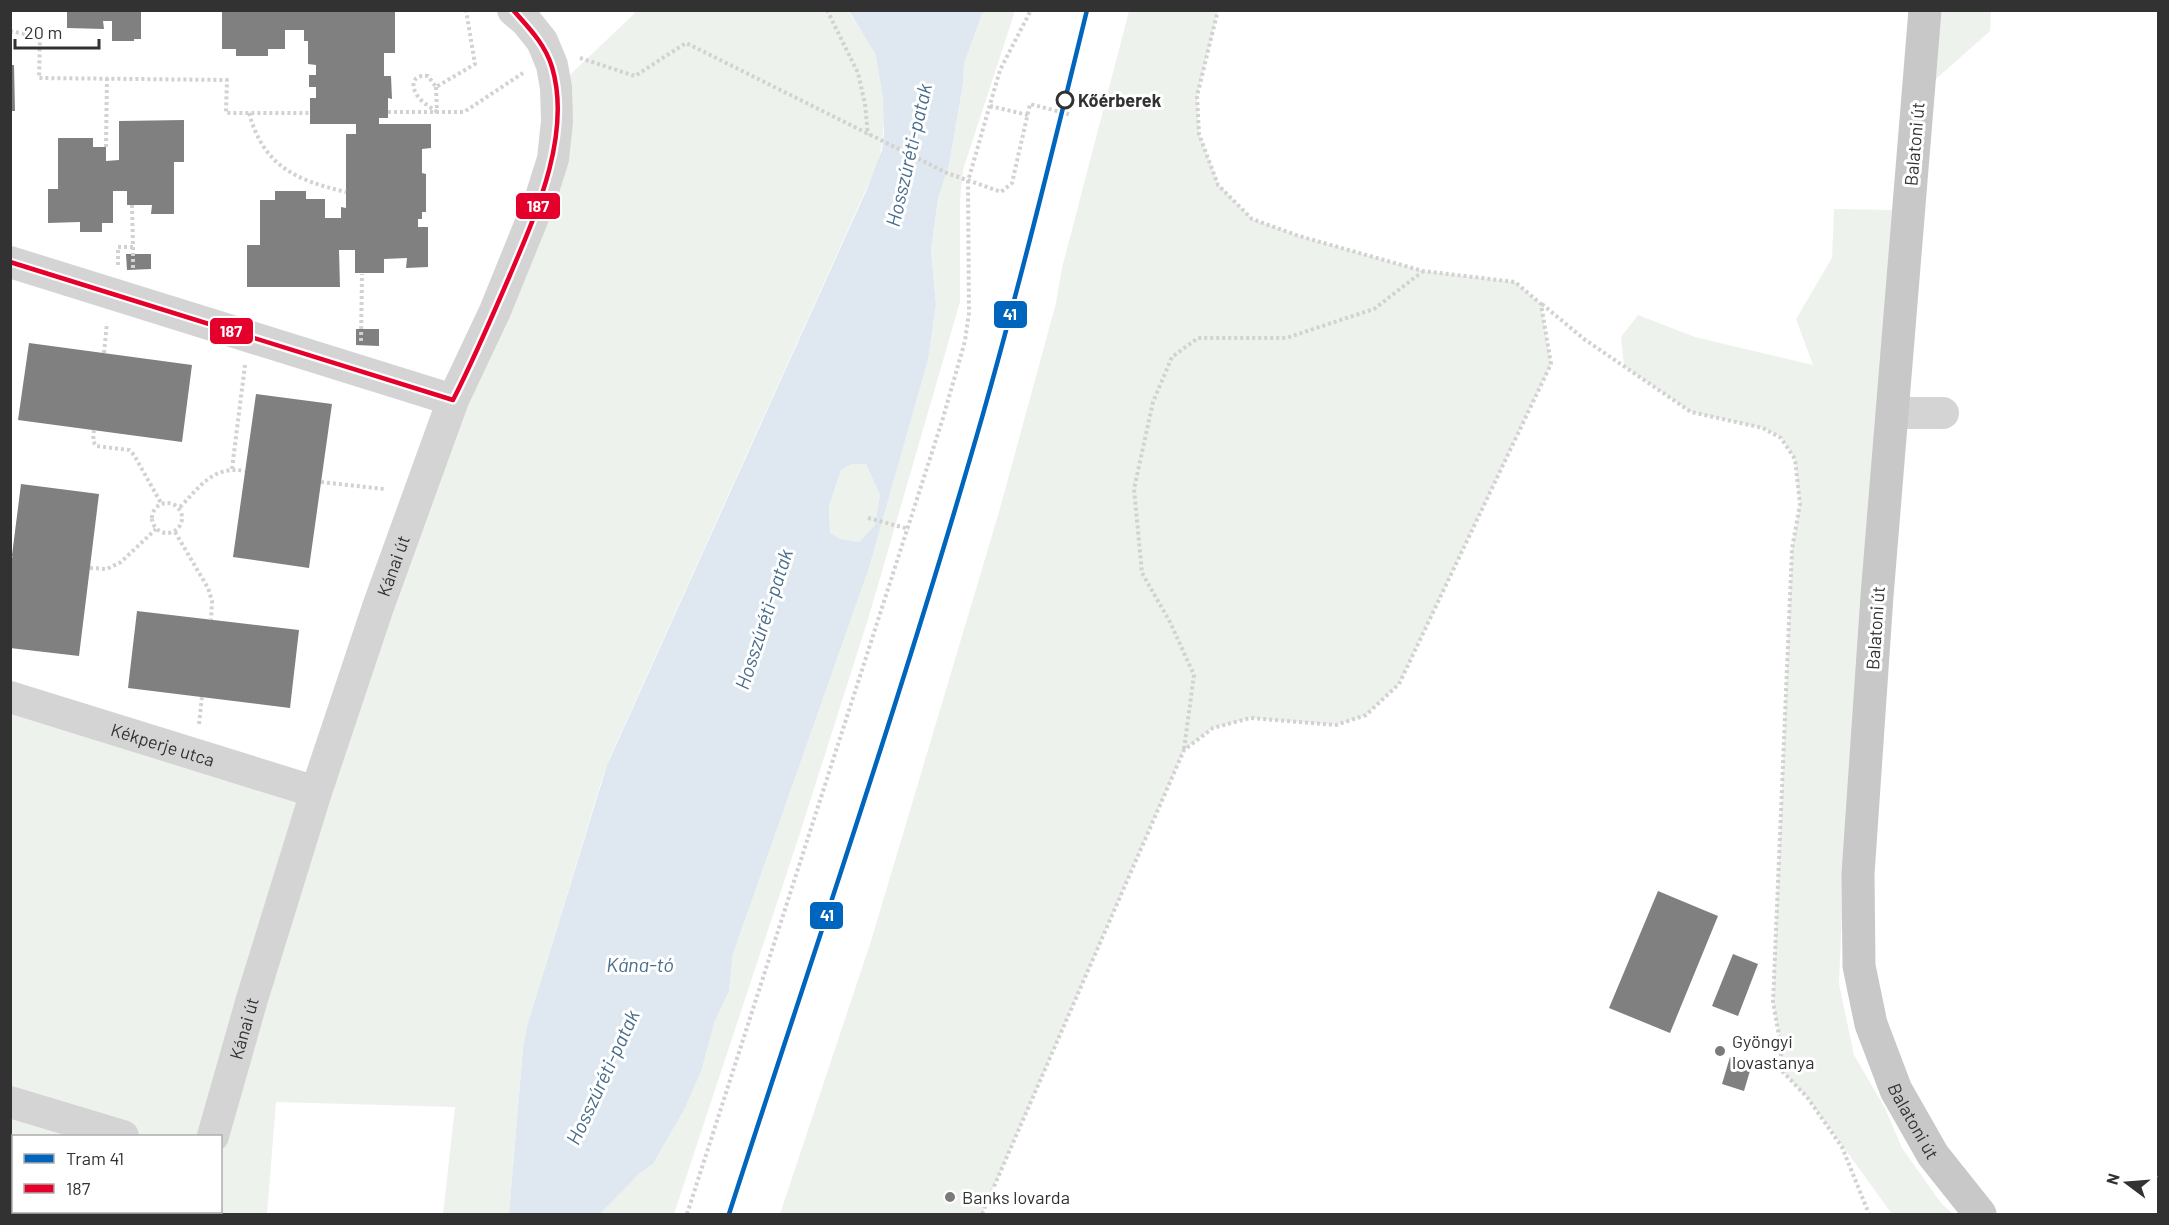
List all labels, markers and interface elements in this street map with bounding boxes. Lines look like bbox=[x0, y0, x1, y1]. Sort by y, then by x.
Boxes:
scale bar bbox=[15, 12, 99, 50]
text: 20 m bbox=[24, 21, 62, 43]
water label: Hosszúréti-patak bbox=[880, 81, 936, 229]
place label: Kőérberek bbox=[1078, 89, 1162, 111]
marker: Kőérberek bbox=[1056, 91, 1074, 109]
street label: Balatoni út bbox=[1899, 101, 1929, 187]
line badge: 187 bbox=[515, 192, 561, 220]
text: 187 bbox=[527, 196, 549, 215]
line badge: 41 bbox=[993, 300, 1028, 329]
text: 41 bbox=[1003, 304, 1017, 323]
line badge: 187 bbox=[209, 317, 254, 345]
text: 187 bbox=[220, 321, 242, 340]
street label: Kánai út bbox=[372, 532, 414, 599]
water label: Hosszúréti-patak bbox=[729, 546, 797, 692]
street label: Balatoni út bbox=[1861, 585, 1889, 671]
street label: Kékperje utca bbox=[108, 718, 217, 771]
line badge: 41 bbox=[809, 901, 844, 930]
text: 41 bbox=[820, 905, 834, 924]
water label: Kána-tó bbox=[606, 952, 674, 976]
street label: Kánai út bbox=[224, 995, 263, 1062]
water label: Hosszúréti-patak bbox=[560, 1005, 644, 1148]
place label: Gyöngyi lovastanya bbox=[1732, 1030, 1814, 1073]
marker: Gyöngyi lovastanya bbox=[1713, 1044, 1727, 1058]
street label: Balatoni út bbox=[1883, 1080, 1944, 1163]
legend bbox=[12, 1135, 222, 1213]
text: Tram 41 bbox=[66, 1147, 124, 1169]
north arrow bbox=[2097, 1153, 2157, 1213]
text: N bbox=[2102, 1171, 2123, 1186]
text: 187 bbox=[66, 1177, 91, 1199]
place label: Banks lovarda bbox=[962, 1186, 1070, 1208]
marker: Banks lovarda bbox=[943, 1190, 957, 1204]

